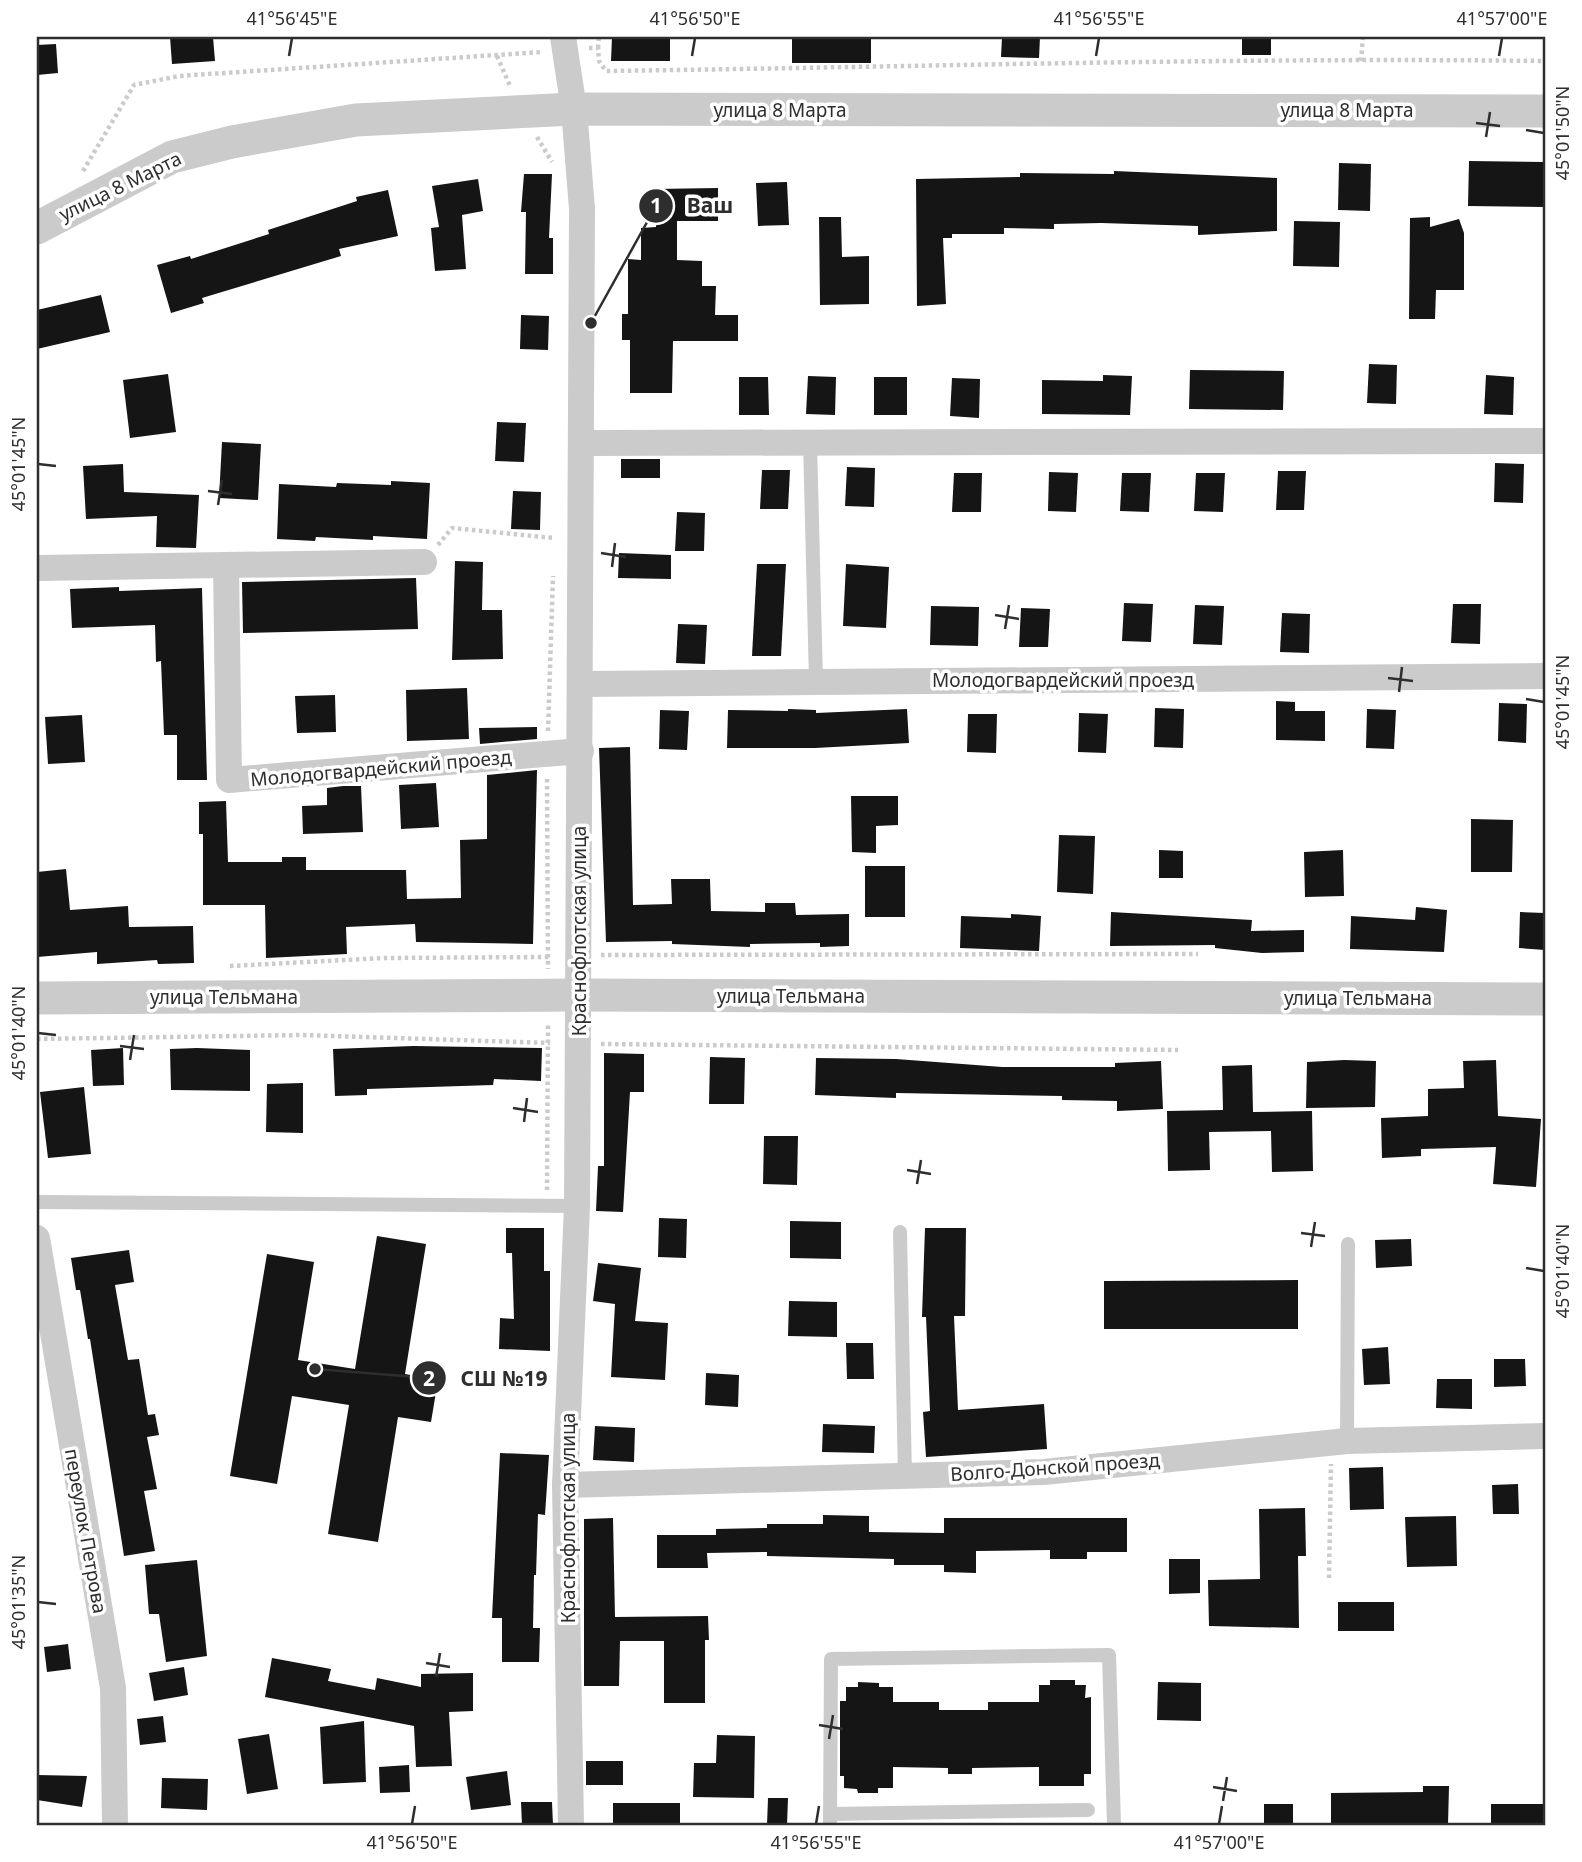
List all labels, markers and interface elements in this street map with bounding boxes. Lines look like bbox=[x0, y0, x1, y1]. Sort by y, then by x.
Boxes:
text: 41°56'45"E bbox=[247, 6, 337, 30]
text: 41°56'50"E bbox=[650, 6, 740, 30]
text: 41°56'55"E bbox=[1054, 6, 1144, 30]
text: 41°57'00"E bbox=[1457, 6, 1547, 30]
text: 45°01'50"N bbox=[1550, 86, 1574, 180]
street label: улица 8 Марта bbox=[713, 97, 847, 123]
street label: улица 8 Марта bbox=[1280, 97, 1414, 123]
street label: улица 8 Марта bbox=[54, 145, 186, 227]
callout: Ваш bbox=[638, 185, 748, 227]
text: 1 bbox=[650, 191, 662, 219]
text: Ваш bbox=[687, 191, 733, 219]
text: 45°01'45"N bbox=[6, 417, 30, 511]
text: 45°01'45"N bbox=[1550, 655, 1574, 749]
street label: Молодогвардейский проезд bbox=[932, 667, 1194, 693]
street label: Молодогвардейский проезд bbox=[249, 744, 513, 792]
street label: Краснофлотская улица bbox=[566, 826, 592, 1036]
street label: улица Тельмана bbox=[717, 983, 865, 1009]
street label: улица Тельмана bbox=[150, 984, 298, 1010]
street label: улица Тельмана bbox=[1284, 985, 1432, 1011]
text: 45°01'40"N bbox=[6, 986, 30, 1080]
text: 45°01'40"N bbox=[1550, 1224, 1574, 1318]
callout: СШ №19 bbox=[412, 1357, 562, 1399]
text: 2 bbox=[423, 1364, 435, 1392]
text: СШ №19 bbox=[460, 1364, 548, 1392]
street label: Краснофлотская улица bbox=[555, 1413, 581, 1623]
street label: переулок Петрова bbox=[59, 1447, 113, 1615]
street label: Волго-Донской проезд bbox=[949, 1447, 1161, 1487]
text: 45°01'35"N bbox=[6, 1555, 30, 1649]
text: 41°56'50"E bbox=[367, 1830, 457, 1854]
text: 41°56'55"E bbox=[771, 1830, 861, 1854]
text: 41°57'00"E bbox=[1174, 1830, 1264, 1854]

